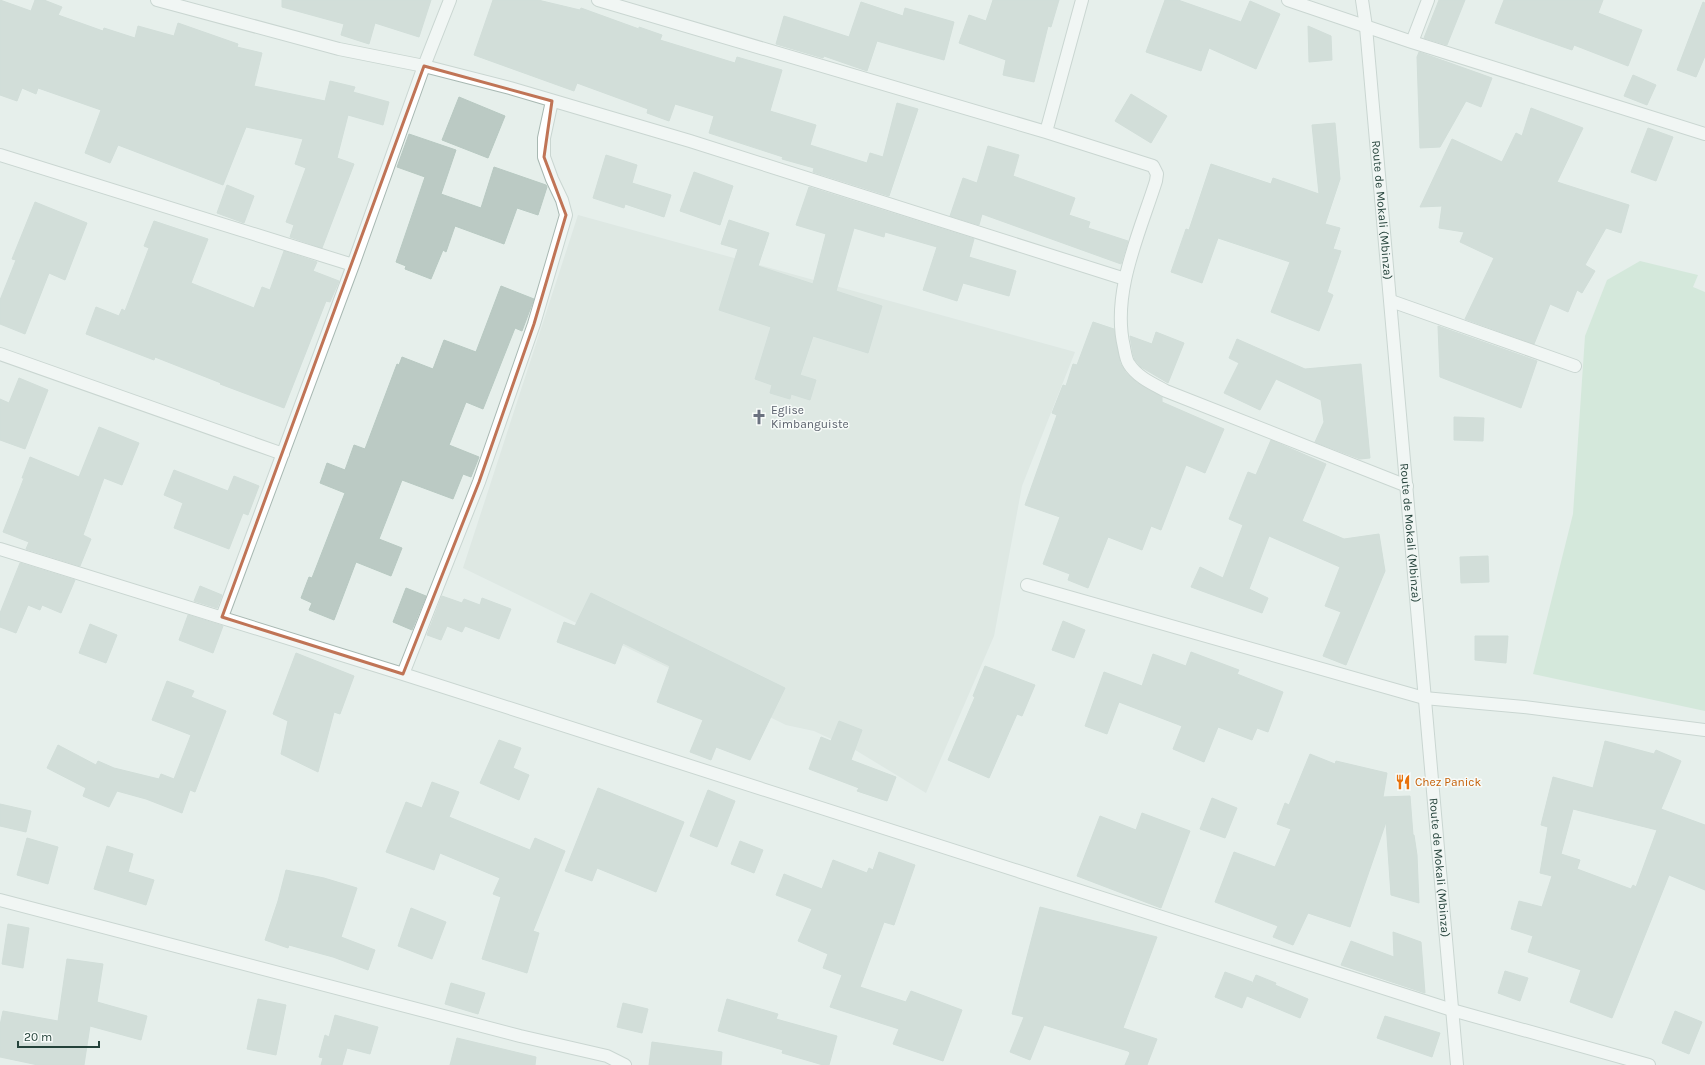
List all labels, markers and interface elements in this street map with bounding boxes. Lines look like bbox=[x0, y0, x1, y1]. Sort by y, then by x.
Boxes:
street label: Route de Mokali (Mbinza) bbox=[1369, 140, 1395, 280]
place label: Eglise Kimbanguiste bbox=[771, 403, 849, 431]
church icon: Eglise Kimbanguiste bbox=[750, 408, 768, 426]
street label: Route de Mokali (Mbinza) bbox=[1397, 463, 1423, 603]
restaurant icon: Chez Panick bbox=[1394, 773, 1412, 791]
place label: Chez Panick bbox=[1415, 775, 1482, 789]
street label: Route de Mokali (Mbinza) bbox=[1427, 797, 1453, 938]
scale bar bbox=[18, 1023, 99, 1049]
text: 20 m bbox=[24, 1030, 52, 1044]

